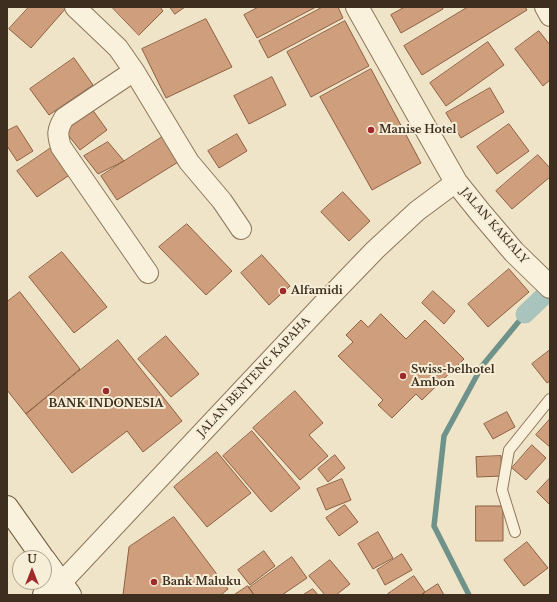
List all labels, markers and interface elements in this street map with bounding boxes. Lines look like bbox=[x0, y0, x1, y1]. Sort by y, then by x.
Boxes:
place label: Manise Hotel bbox=[379, 123, 456, 137]
marker: Manise Hotel bbox=[366, 125, 376, 135]
street label: JALAN KAKIALY bbox=[457, 185, 531, 267]
place label: Alfamidi bbox=[291, 284, 343, 298]
marker: Alfamidi bbox=[278, 286, 288, 296]
street label: JALAN BENTENG KAPAHA bbox=[195, 314, 313, 440]
place label: Swiss-belhotel Ambon bbox=[411, 363, 495, 389]
marker: Swiss-belhotel Ambon bbox=[398, 371, 408, 381]
marker: BANK INDONESIA bbox=[101, 386, 111, 396]
place label: BANK INDONESIA bbox=[49, 397, 163, 411]
north arrow bbox=[12, 550, 52, 590]
text: U bbox=[27, 552, 37, 566]
place label: Bank Maluku bbox=[162, 575, 241, 589]
marker: Bank Maluku bbox=[149, 577, 159, 587]

